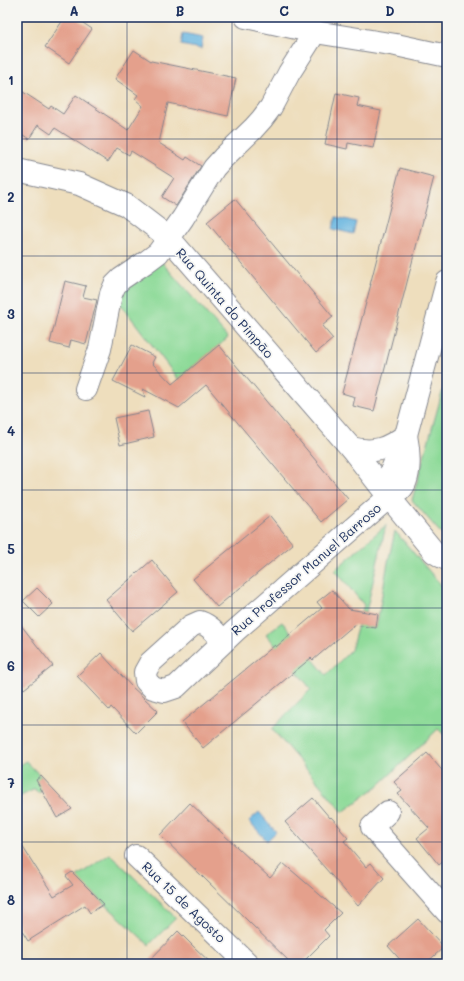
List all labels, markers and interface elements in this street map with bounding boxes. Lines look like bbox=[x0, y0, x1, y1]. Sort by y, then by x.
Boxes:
text: A bbox=[69, 2, 79, 19]
text: B bbox=[176, 2, 185, 19]
text: C bbox=[279, 2, 289, 19]
text: D bbox=[385, 2, 395, 19]
text: 1 bbox=[8, 71, 14, 88]
text: 2 bbox=[7, 188, 15, 205]
street label: Rua Quinta do Pimpão bbox=[173, 244, 278, 361]
text: 3 bbox=[7, 305, 15, 322]
text: 4 bbox=[7, 422, 15, 439]
street label: Rua Professor Manuel Barroso bbox=[227, 499, 384, 638]
text: 5 bbox=[7, 540, 15, 557]
text: 6 bbox=[7, 657, 15, 674]
text: 7 bbox=[7, 774, 15, 791]
street label: Rua 15 de Agosto bbox=[139, 857, 230, 946]
text: 8 bbox=[7, 891, 15, 908]

